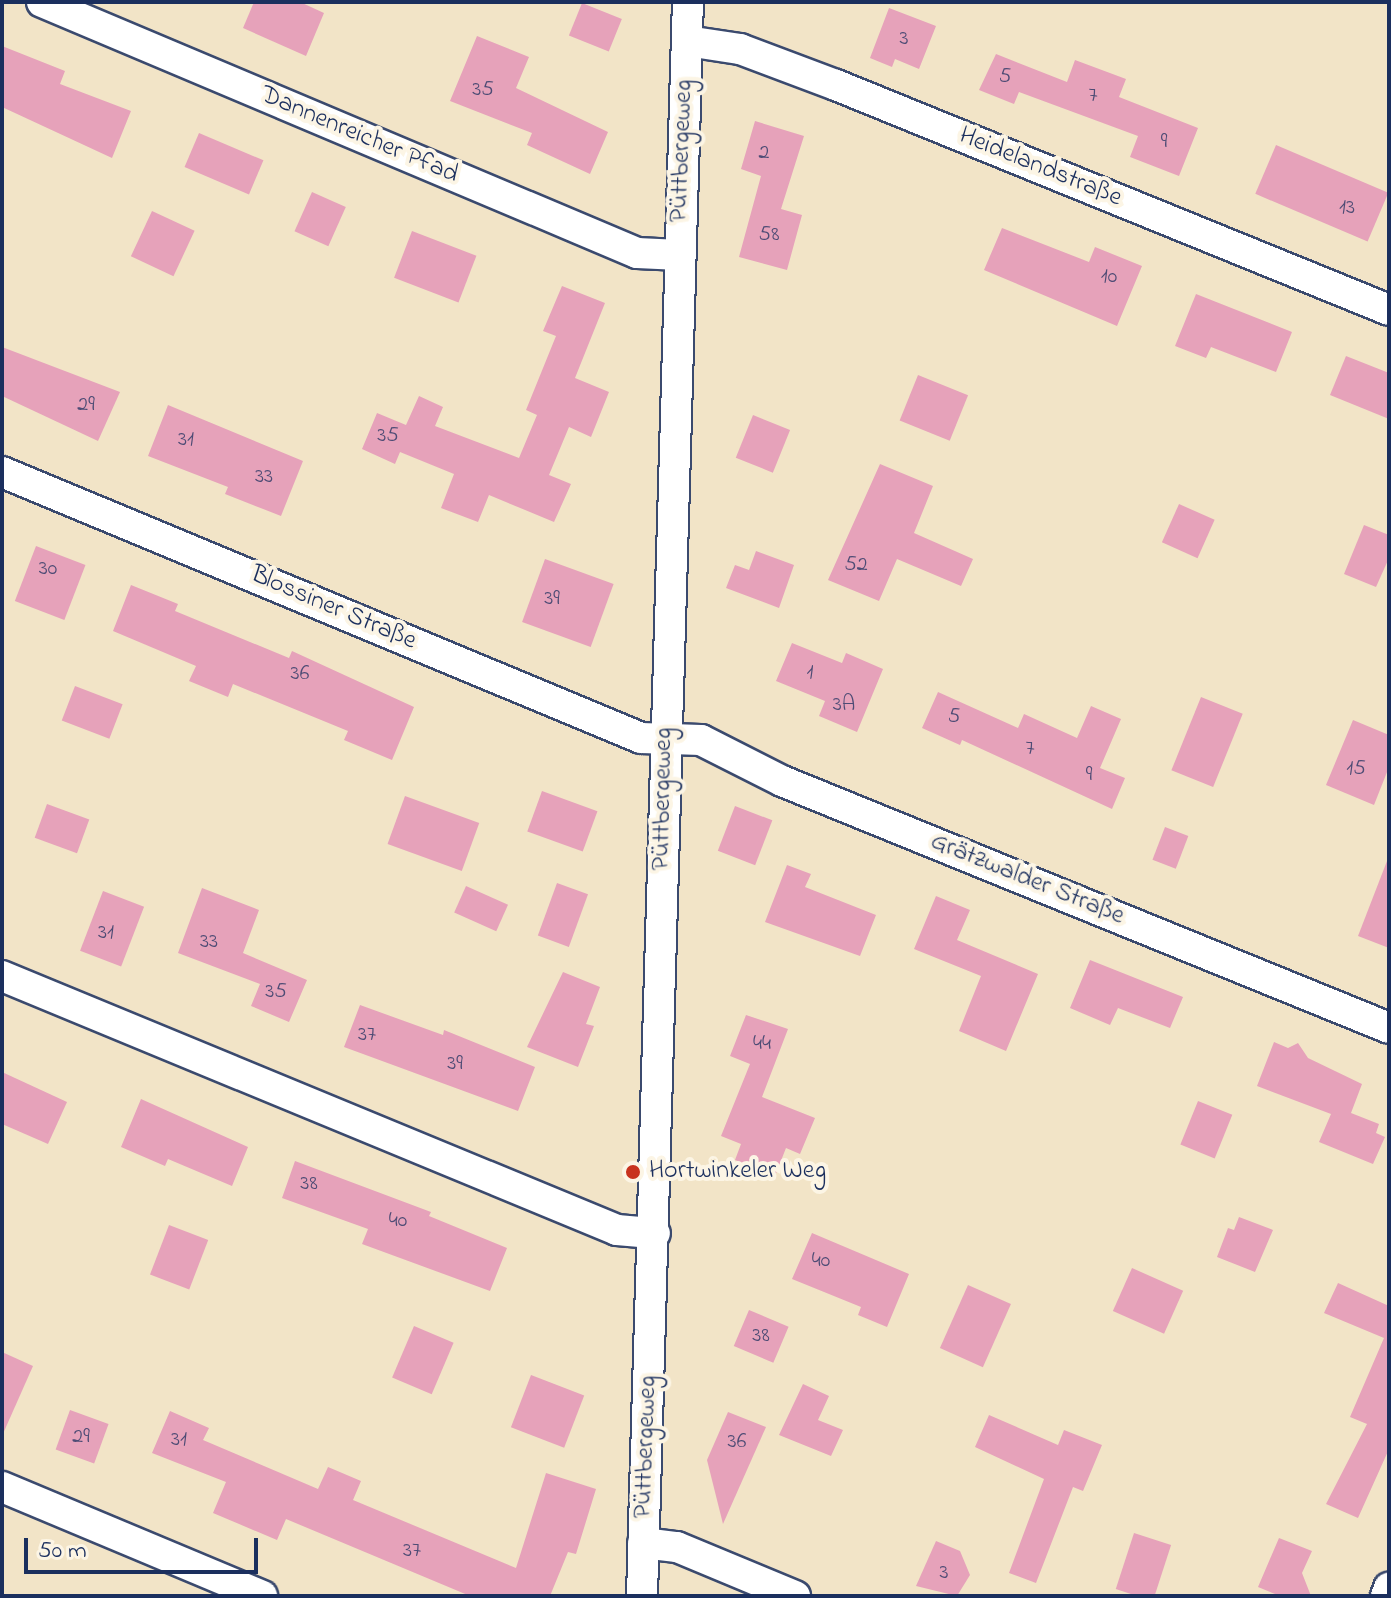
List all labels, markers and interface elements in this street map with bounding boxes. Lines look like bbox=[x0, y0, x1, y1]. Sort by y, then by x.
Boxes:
house number: 3 bbox=[899, 27, 909, 53]
house number: 5 bbox=[999, 65, 1011, 91]
house number: 35 bbox=[472, 78, 494, 104]
street label: Püttbergeweg bbox=[665, 79, 701, 223]
street label: Dannenreicher Pfad bbox=[255, 80, 463, 192]
house number: 7 bbox=[1088, 84, 1098, 110]
street label: Heidelandstraße bbox=[954, 121, 1126, 215]
house number: 9 bbox=[1161, 130, 1167, 156]
house number: 2 bbox=[759, 141, 769, 167]
house number: 13 bbox=[1339, 196, 1355, 222]
house number: 58 bbox=[759, 223, 779, 249]
house number: 10 bbox=[1101, 265, 1117, 291]
house number: 29 bbox=[77, 393, 95, 419]
house number: 35 bbox=[377, 424, 399, 450]
house number: 31 bbox=[178, 428, 194, 454]
house number: 33 bbox=[255, 465, 273, 491]
house number: 52 bbox=[844, 553, 868, 579]
house number: 30 bbox=[39, 557, 57, 583]
street label: Blossiner Straße bbox=[246, 560, 420, 658]
house number: 39 bbox=[544, 587, 560, 613]
house number: 1 bbox=[807, 661, 813, 687]
house number: 36 bbox=[291, 662, 309, 688]
house number: 3A bbox=[833, 693, 855, 719]
house number: 5 bbox=[948, 705, 960, 731]
street label: Püttbergeweg bbox=[647, 727, 681, 871]
house number: 7 bbox=[1025, 737, 1035, 763]
house number: 15 bbox=[1346, 757, 1366, 783]
house number: 9 bbox=[1086, 763, 1092, 789]
street label: Grätzwalder Straße bbox=[926, 827, 1128, 933]
house number: 31 bbox=[98, 921, 114, 947]
house number: 33 bbox=[200, 930, 218, 956]
house number: 35 bbox=[265, 980, 287, 1006]
house number: 37 bbox=[358, 1023, 376, 1049]
house number: 44 bbox=[753, 1032, 771, 1058]
house number: 39 bbox=[447, 1052, 463, 1078]
place label: Hortwinkeler Weg bbox=[649, 1156, 826, 1188]
marker: Hortwinkeler Weg bbox=[624, 1163, 642, 1181]
house number: 38 bbox=[300, 1172, 318, 1198]
house number: 40 bbox=[389, 1209, 407, 1235]
house number: 40 bbox=[812, 1249, 830, 1275]
house number: 38 bbox=[752, 1324, 770, 1350]
street label: Püttbergeweg bbox=[629, 1375, 665, 1519]
house number: 29 bbox=[72, 1425, 90, 1451]
house number: 31 bbox=[171, 1428, 187, 1454]
house number: 36 bbox=[728, 1430, 746, 1456]
scale bar bbox=[28, 1522, 262, 1572]
text: 50 m bbox=[38, 1534, 87, 1569]
house number: 37 bbox=[403, 1539, 421, 1565]
house number: 3 bbox=[939, 1561, 949, 1587]

